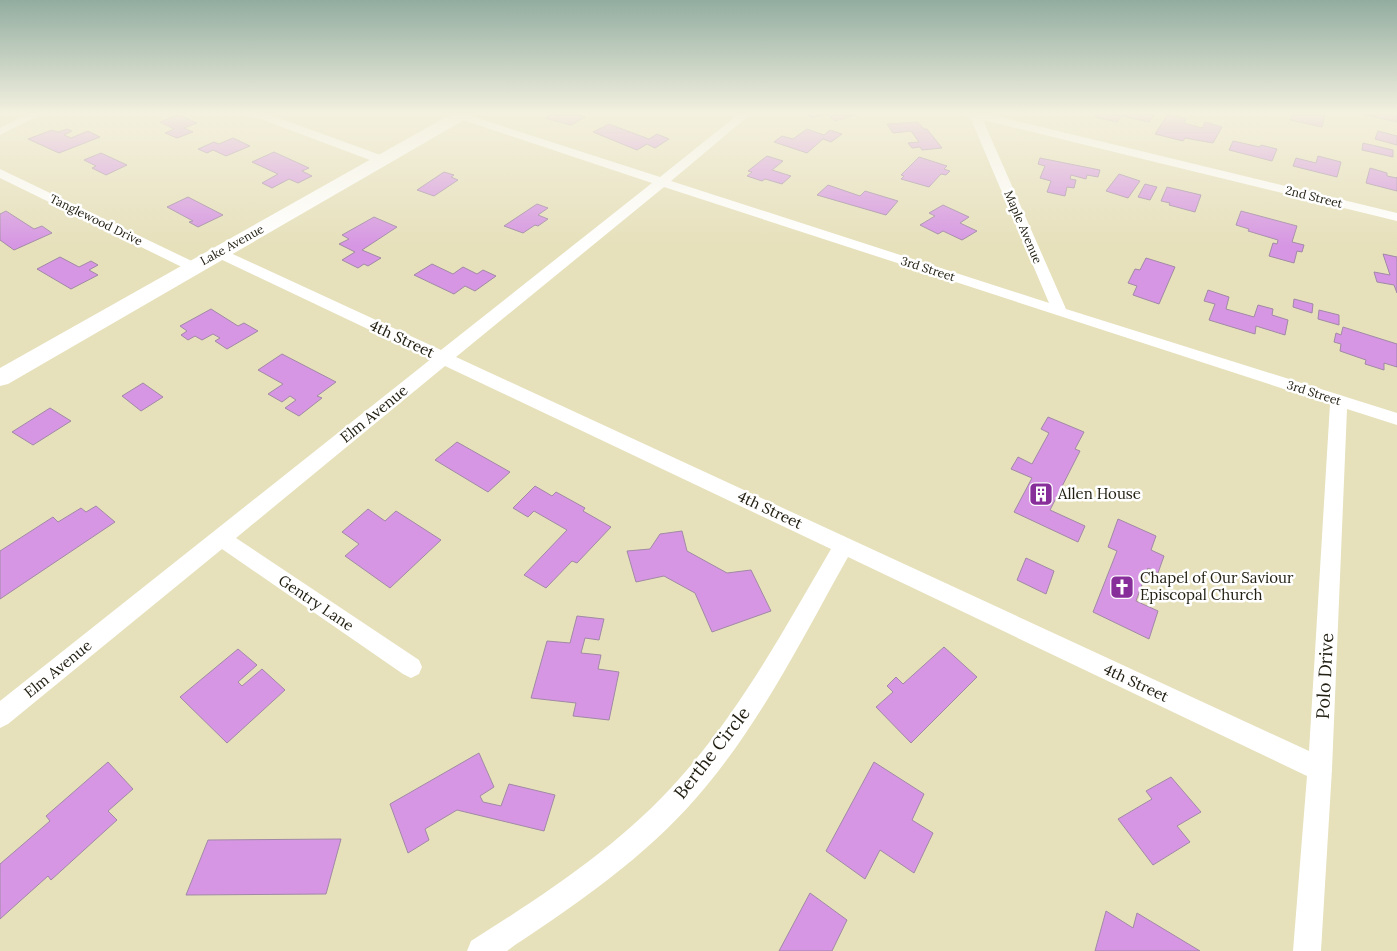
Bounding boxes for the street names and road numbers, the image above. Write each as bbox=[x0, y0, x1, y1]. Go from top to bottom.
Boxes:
street label: 2nd Street bbox=[1284, 182, 1344, 211]
street label: Maple Avenue bbox=[1001, 188, 1046, 266]
street label: Tanglewood Drive bbox=[47, 191, 146, 249]
street label: Lake Avenue bbox=[197, 221, 267, 268]
street label: 3rd Street bbox=[899, 253, 958, 284]
street label: 4th Street bbox=[367, 315, 438, 362]
street label: 3rd Street bbox=[1285, 377, 1344, 408]
street label: Elm Avenue bbox=[336, 381, 411, 447]
street label: 4th Street bbox=[735, 486, 806, 533]
street label: Gentry Lane bbox=[275, 570, 358, 635]
street label: Polo Drive bbox=[1311, 632, 1338, 720]
street label: Elm Avenue bbox=[20, 636, 95, 702]
street label: 4th Street bbox=[1101, 659, 1172, 706]
street label: Berthe Circle bbox=[668, 702, 755, 803]

